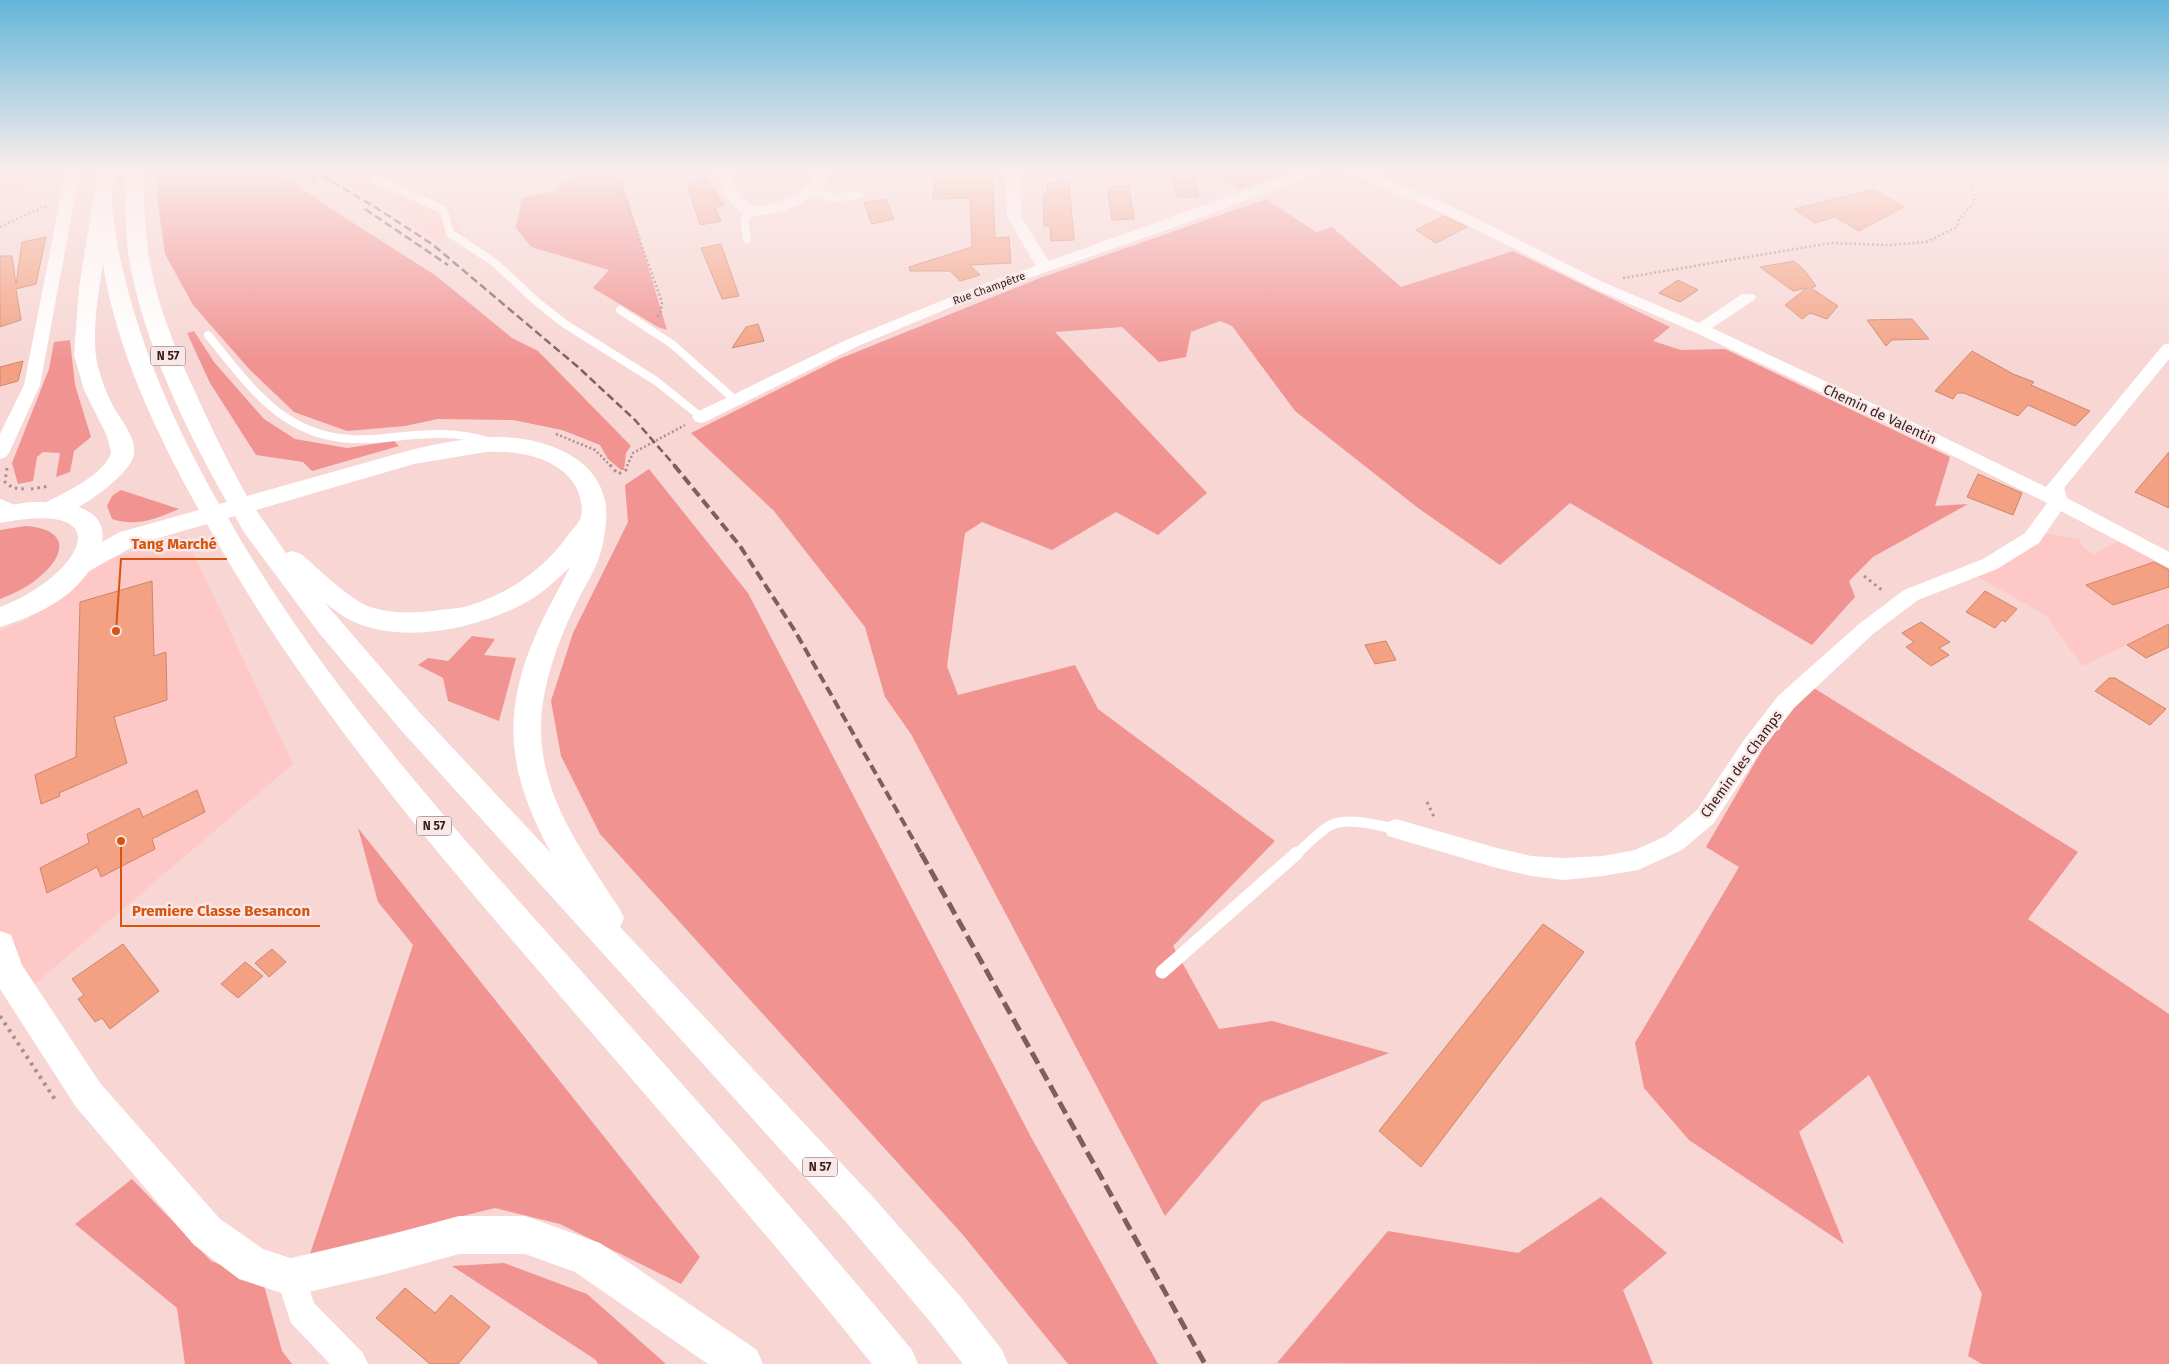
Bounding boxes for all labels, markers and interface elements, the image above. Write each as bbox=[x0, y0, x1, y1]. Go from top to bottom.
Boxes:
street label: Rue Champêtre bbox=[951, 269, 1027, 308]
road number: N 57 bbox=[150, 346, 186, 366]
street label: Chemin de Valentin bbox=[1821, 381, 1939, 448]
callout: Tang Marché bbox=[121, 529, 227, 559]
text: Tang Marché bbox=[131, 535, 217, 553]
street label: Chemin des Champs bbox=[1697, 707, 1786, 821]
road number: N 57 bbox=[416, 816, 452, 836]
callout: Premiere Classe Besancon bbox=[121, 896, 320, 926]
text: Premiere Classe Besancon bbox=[132, 902, 310, 920]
road number: N 57 bbox=[802, 1158, 838, 1176]

